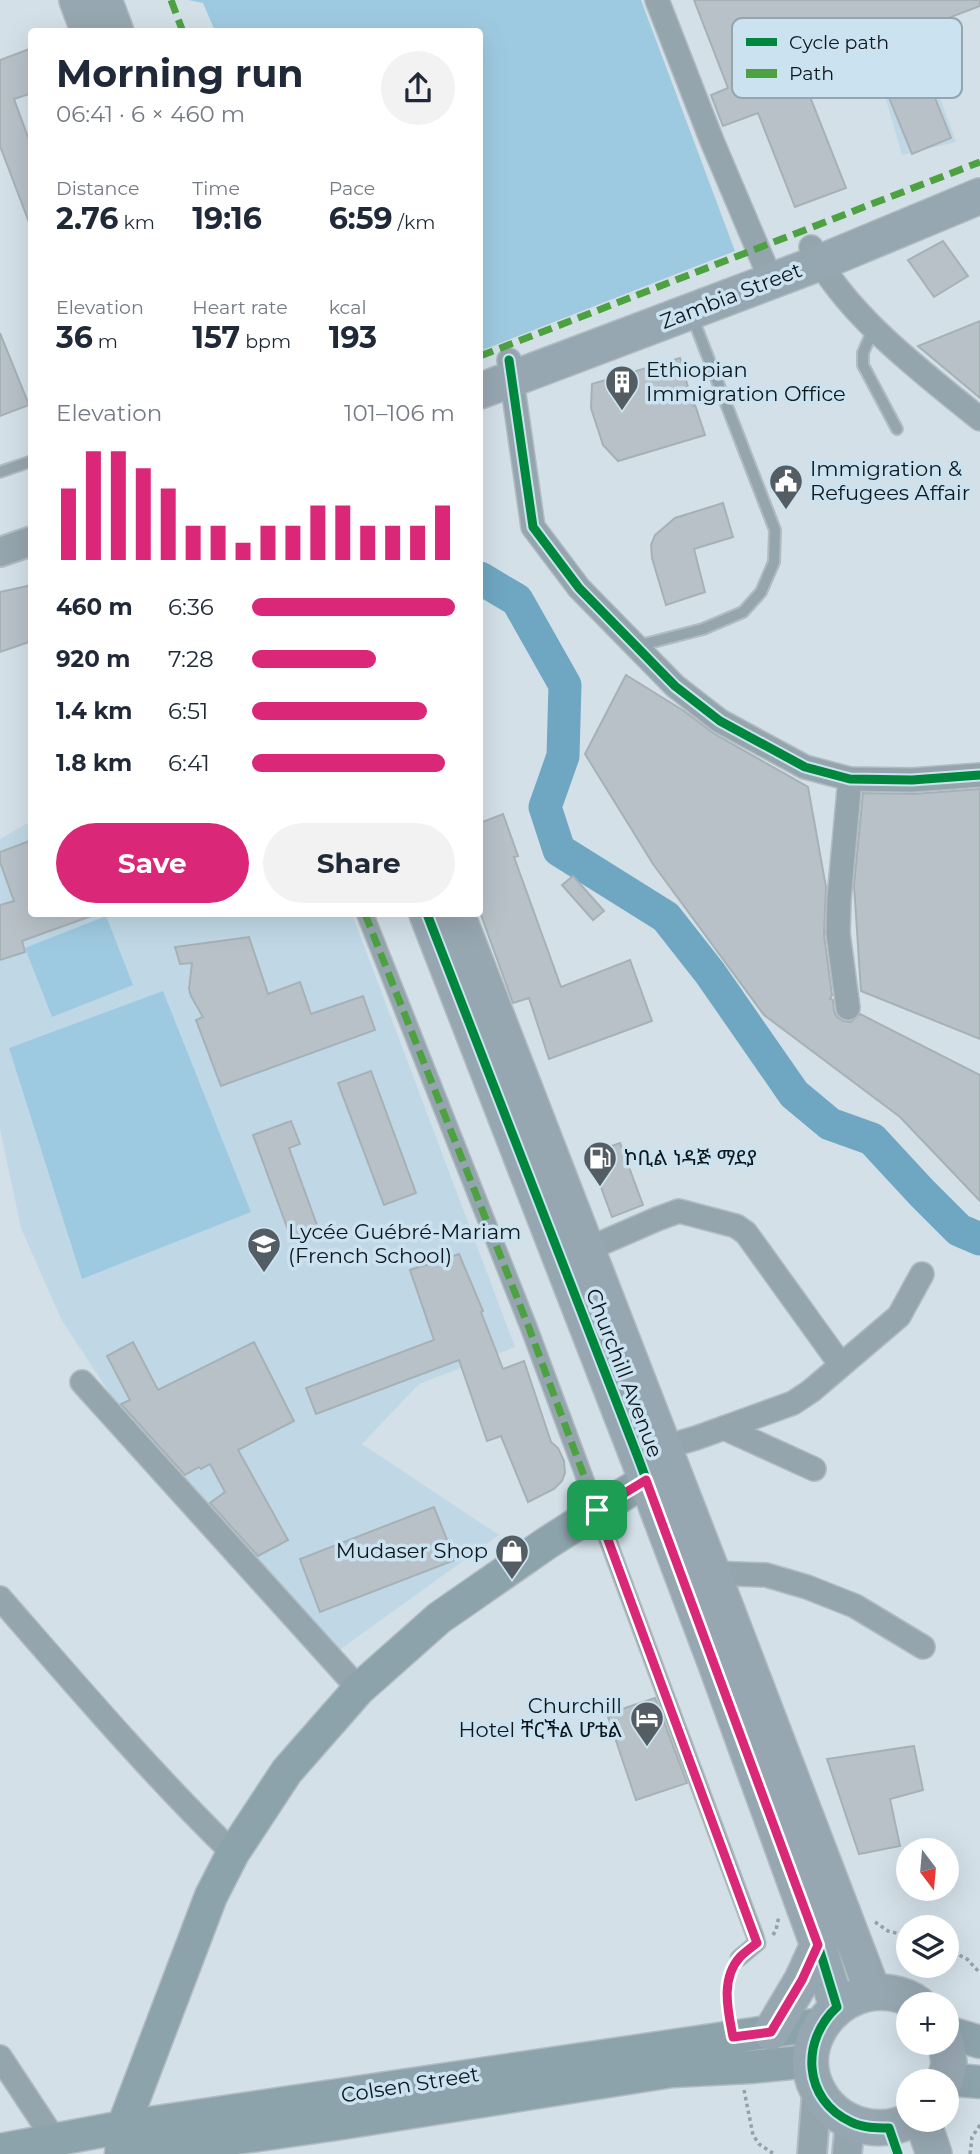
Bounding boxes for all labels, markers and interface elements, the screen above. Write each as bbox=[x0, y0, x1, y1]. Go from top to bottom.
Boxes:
legend bbox=[732, 18, 962, 98]
text: Cycle path bbox=[789, 31, 889, 54]
text: Morning run bbox=[56, 50, 304, 97]
button: share bbox=[381, 51, 455, 125]
text: Path bbox=[789, 62, 834, 85]
text: 06:41 · 6 × 460 m bbox=[56, 100, 245, 128]
text: Distance bbox=[56, 177, 139, 200]
text: Time bbox=[192, 177, 240, 200]
text: Pace bbox=[329, 177, 375, 200]
text: 2.76 bbox=[56, 200, 118, 237]
text: 19:16 bbox=[192, 200, 262, 237]
text: 6:59 bbox=[329, 200, 393, 237]
text: km bbox=[118, 211, 155, 234]
text: /km bbox=[393, 211, 435, 234]
street label: Zambia Street bbox=[657, 257, 805, 334]
text: Elevation bbox=[56, 296, 144, 319]
text: Heart rate bbox=[192, 296, 288, 319]
text: kcal bbox=[329, 296, 367, 319]
text: 36 bbox=[56, 319, 93, 356]
text: 157 bbox=[192, 319, 240, 356]
text: 193 bbox=[329, 319, 377, 356]
text: m bbox=[93, 330, 118, 353]
text: bpm bbox=[240, 330, 291, 353]
place label: Ethiopian Immigration Office bbox=[646, 357, 846, 406]
building icon: Ethiopian Immigration Office bbox=[603, 363, 641, 412]
text: Elevation bbox=[56, 399, 162, 427]
text: 101–106 m bbox=[344, 399, 455, 427]
place label: Immigration & Refugees Affair bbox=[810, 456, 970, 505]
public building icon: Immigration & Refugees Affair bbox=[767, 462, 805, 511]
text: 460 m bbox=[56, 593, 133, 621]
text: 6:36 bbox=[168, 593, 214, 621]
text: 920 m bbox=[56, 645, 130, 673]
text: 7:28 bbox=[168, 645, 214, 673]
text: 1.4 km bbox=[56, 697, 133, 725]
text: 6:51 bbox=[168, 697, 208, 725]
text: 1.8 km bbox=[56, 749, 132, 777]
text: 6:41 bbox=[168, 749, 210, 777]
button: Save bbox=[56, 823, 249, 903]
button: Share bbox=[263, 823, 455, 903]
fuel station icon: ኮቢል ነዳጅ ማደያ bbox=[581, 1139, 619, 1188]
place label: ኮቢል ነዳጅ ማደያ bbox=[624, 1145, 757, 1170]
place label: Lycée Guébré-Mariam (French School) bbox=[288, 1219, 521, 1268]
school or university icon: Lycée Guébré-Mariam (French School) bbox=[245, 1225, 283, 1274]
street label: Churchill Avenue bbox=[581, 1285, 668, 1461]
pin bbox=[567, 1480, 627, 1540]
icon: arrive bbox=[578, 1491, 616, 1529]
shop icon: Mudaser Shop bbox=[493, 1532, 531, 1581]
place label: Mudaser Shop bbox=[336, 1538, 488, 1563]
place label: Churchill Hotel ቸርችል ሆቴል bbox=[458, 1693, 622, 1742]
hotel icon: Churchill Hotel ቸርችል ሆቴል bbox=[628, 1699, 666, 1748]
north arrow bbox=[896, 1838, 959, 1900]
map controls bbox=[896, 1838, 959, 2132]
button: layers bbox=[896, 1915, 959, 1978]
button: + bbox=[896, 1992, 959, 2055]
street label: Colsen Street bbox=[339, 2061, 481, 2108]
button: − bbox=[896, 2069, 959, 2132]

